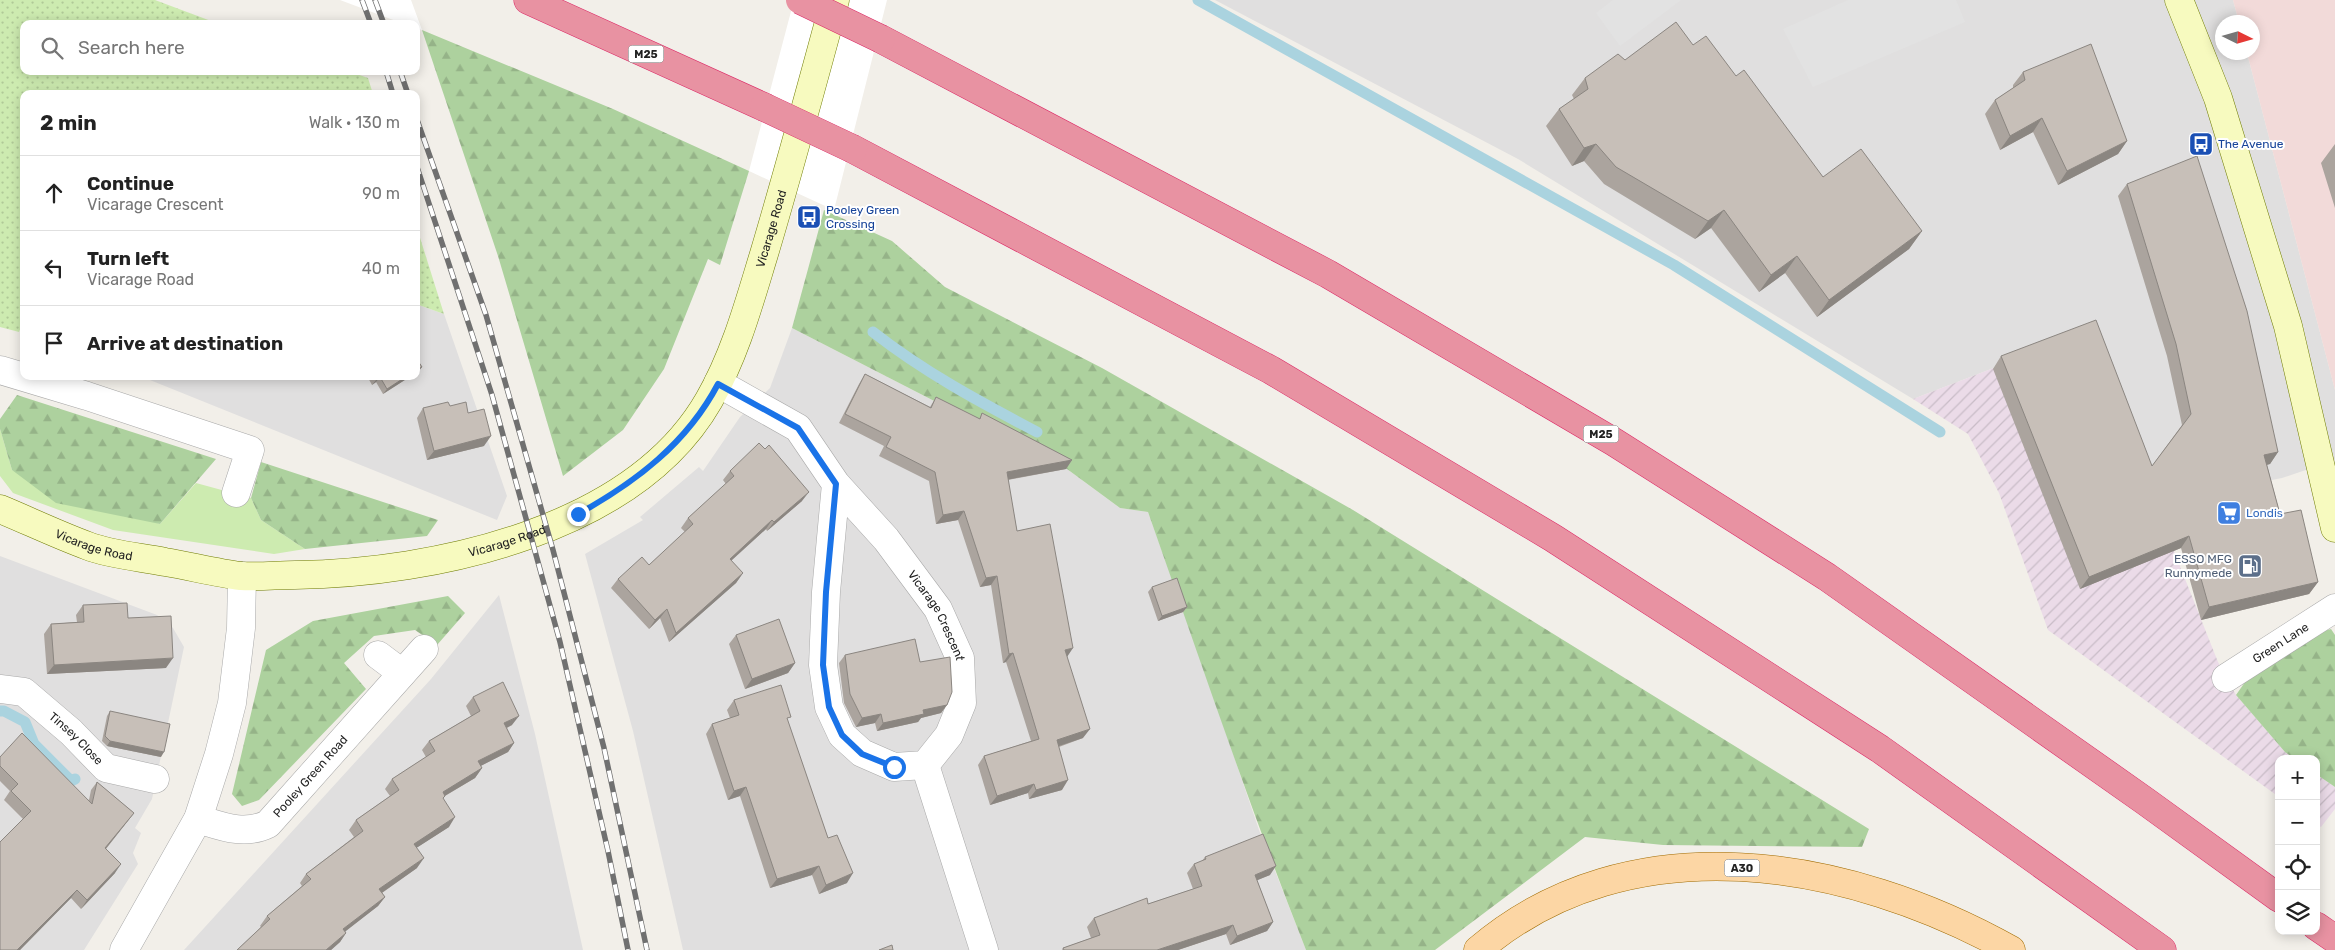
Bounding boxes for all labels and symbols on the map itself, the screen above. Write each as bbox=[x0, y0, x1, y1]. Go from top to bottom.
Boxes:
north arrow bbox=[2215, 15, 2260, 60]
road number: M25 bbox=[628, 46, 664, 62]
bus stop icon: The Avenue bbox=[2188, 131, 2214, 157]
place label: The Avenue bbox=[2218, 137, 2284, 151]
street label: Vicarage Road bbox=[753, 188, 789, 269]
place label: Pooley Green Crossing bbox=[826, 203, 899, 231]
bus stop icon: Pooley Green Crossing bbox=[796, 204, 822, 230]
road number: M25 bbox=[1584, 426, 1618, 442]
supermarket icon: Londis bbox=[2216, 500, 2242, 526]
route end bbox=[567, 503, 590, 526]
place label: Londis bbox=[2246, 506, 2283, 520]
street label: Vicarage Road bbox=[467, 522, 548, 560]
street label: Vicarage Road bbox=[53, 527, 134, 563]
place label: ESSO MFG Runnymede bbox=[2165, 552, 2232, 580]
fuel station icon: ESSO MFG Runnymede bbox=[2237, 553, 2263, 579]
street label: Vicarage Crescent bbox=[905, 568, 967, 661]
street label: Green Lane bbox=[2250, 620, 2312, 666]
street label: Tinsey Close bbox=[46, 709, 106, 768]
street label: Pooley Green Road bbox=[270, 733, 351, 820]
route start bbox=[883, 756, 906, 779]
road number: A30 bbox=[1724, 860, 1760, 876]

